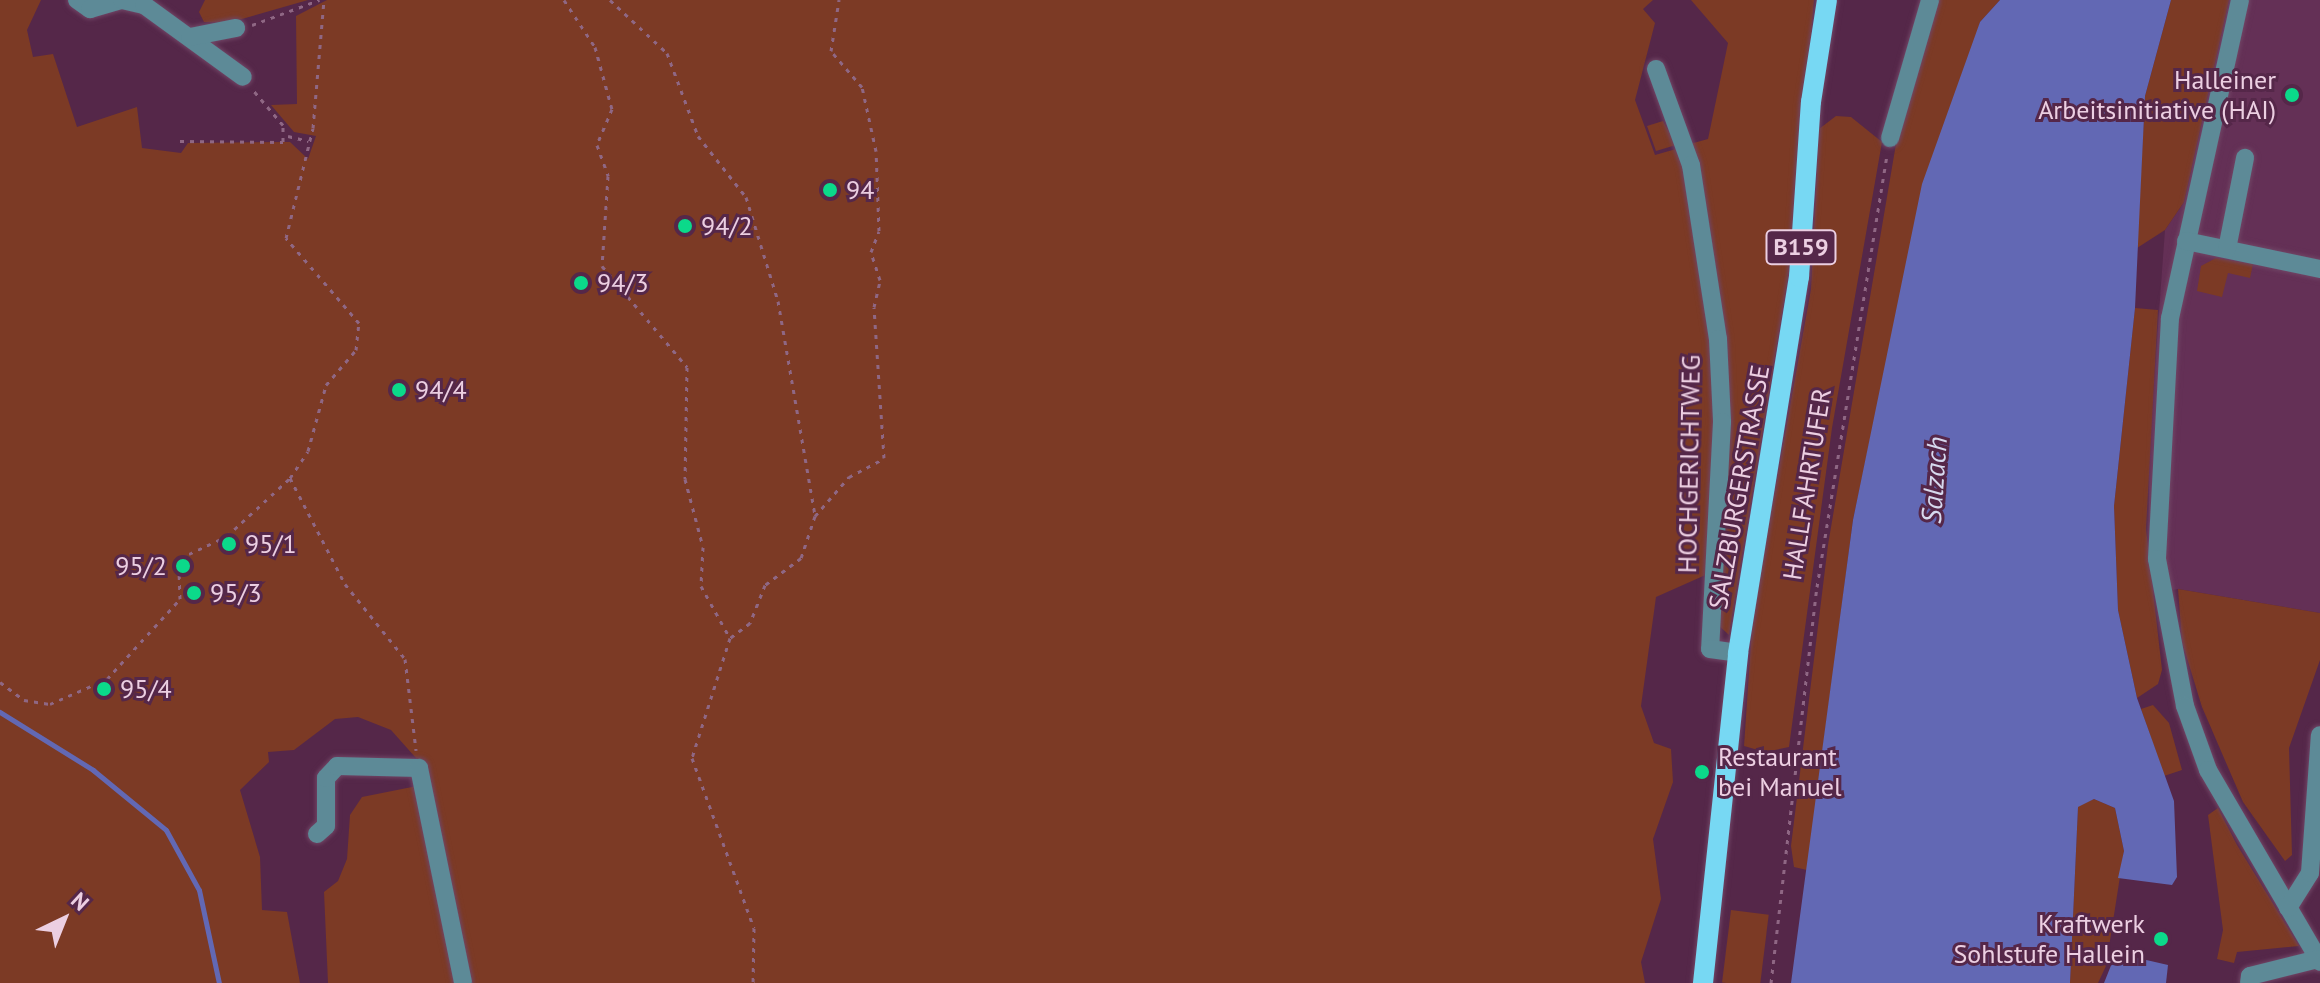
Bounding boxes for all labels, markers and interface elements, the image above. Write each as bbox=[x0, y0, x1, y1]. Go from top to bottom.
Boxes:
place label: Halleiner Arbeitsinitiative (HAI) bbox=[2038, 64, 2276, 126]
marker: Halleiner Arbeitsinitiative (HAI) bbox=[2283, 86, 2301, 104]
place label: 94 bbox=[846, 174, 874, 206]
marker: 94 bbox=[821, 181, 839, 199]
place label: 94/2 bbox=[701, 210, 753, 242]
marker: 94/2 bbox=[676, 217, 694, 235]
road number: B159 bbox=[1765, 227, 1837, 267]
place label: 94/3 bbox=[597, 267, 649, 299]
marker: 94/3 bbox=[572, 274, 590, 292]
street label: HOCHGERICHTWEG bbox=[1671, 354, 1707, 574]
street label: SALZBURGERSTRASSE bbox=[1702, 362, 1776, 612]
place label: 94/4 bbox=[415, 374, 467, 406]
marker: 94/4 bbox=[390, 381, 408, 399]
street label: HALLFAHRTUFER bbox=[1776, 386, 1838, 582]
water label: Salzach bbox=[1914, 435, 1954, 525]
place label: 95/1 bbox=[245, 528, 297, 560]
marker: 95/1 bbox=[220, 535, 238, 553]
place label: 95/2 bbox=[115, 550, 167, 582]
marker: 95/2 bbox=[174, 557, 192, 575]
place label: 95/3 bbox=[210, 577, 262, 609]
marker: 95/3 bbox=[185, 584, 203, 602]
place label: 95/4 bbox=[120, 673, 172, 705]
marker: 95/4 bbox=[95, 680, 113, 698]
place label: Restaurant bei Manuel bbox=[1718, 741, 1842, 802]
marker: Restaurant bei Manuel bbox=[1693, 763, 1711, 781]
north arrow bbox=[24, 879, 104, 959]
text: N bbox=[66, 886, 95, 917]
place label: Kraftwerk Sohlstufe Hallein bbox=[1954, 908, 2145, 970]
marker: Kraftwerk Sohlstufe Hallein bbox=[2152, 930, 2170, 948]

